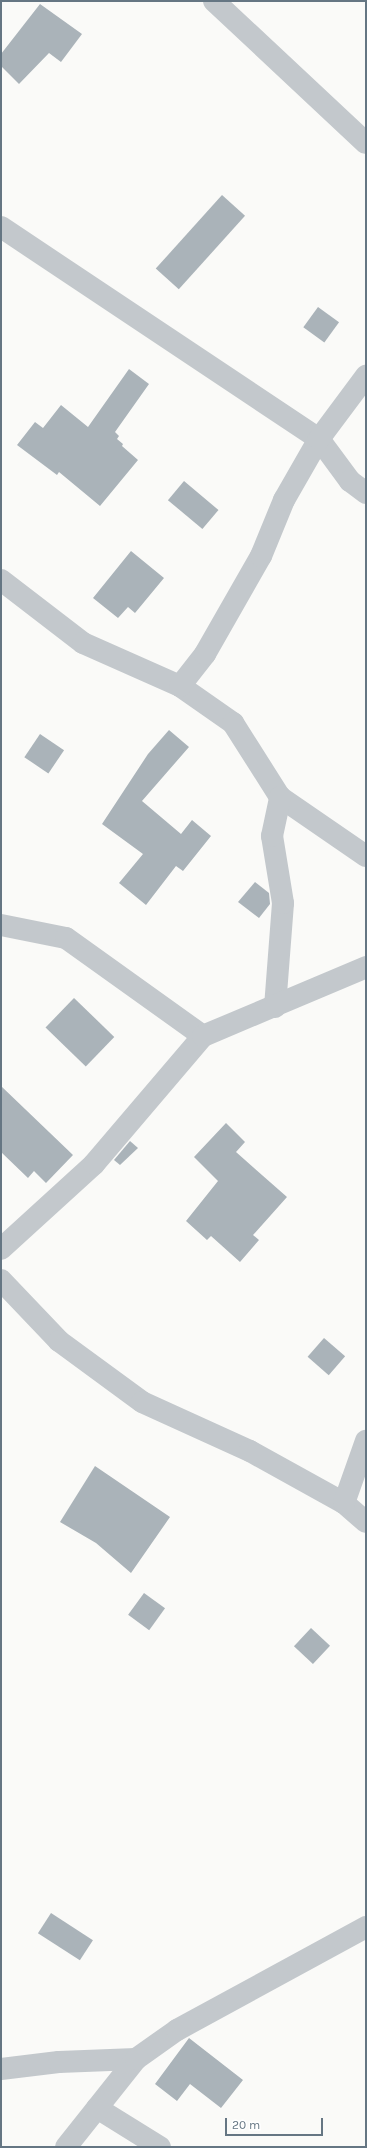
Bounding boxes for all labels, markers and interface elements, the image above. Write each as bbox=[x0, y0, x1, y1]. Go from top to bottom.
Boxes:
scale bar bbox=[227, 2110, 325, 2136]
text: 20 m bbox=[232, 2118, 260, 2132]

